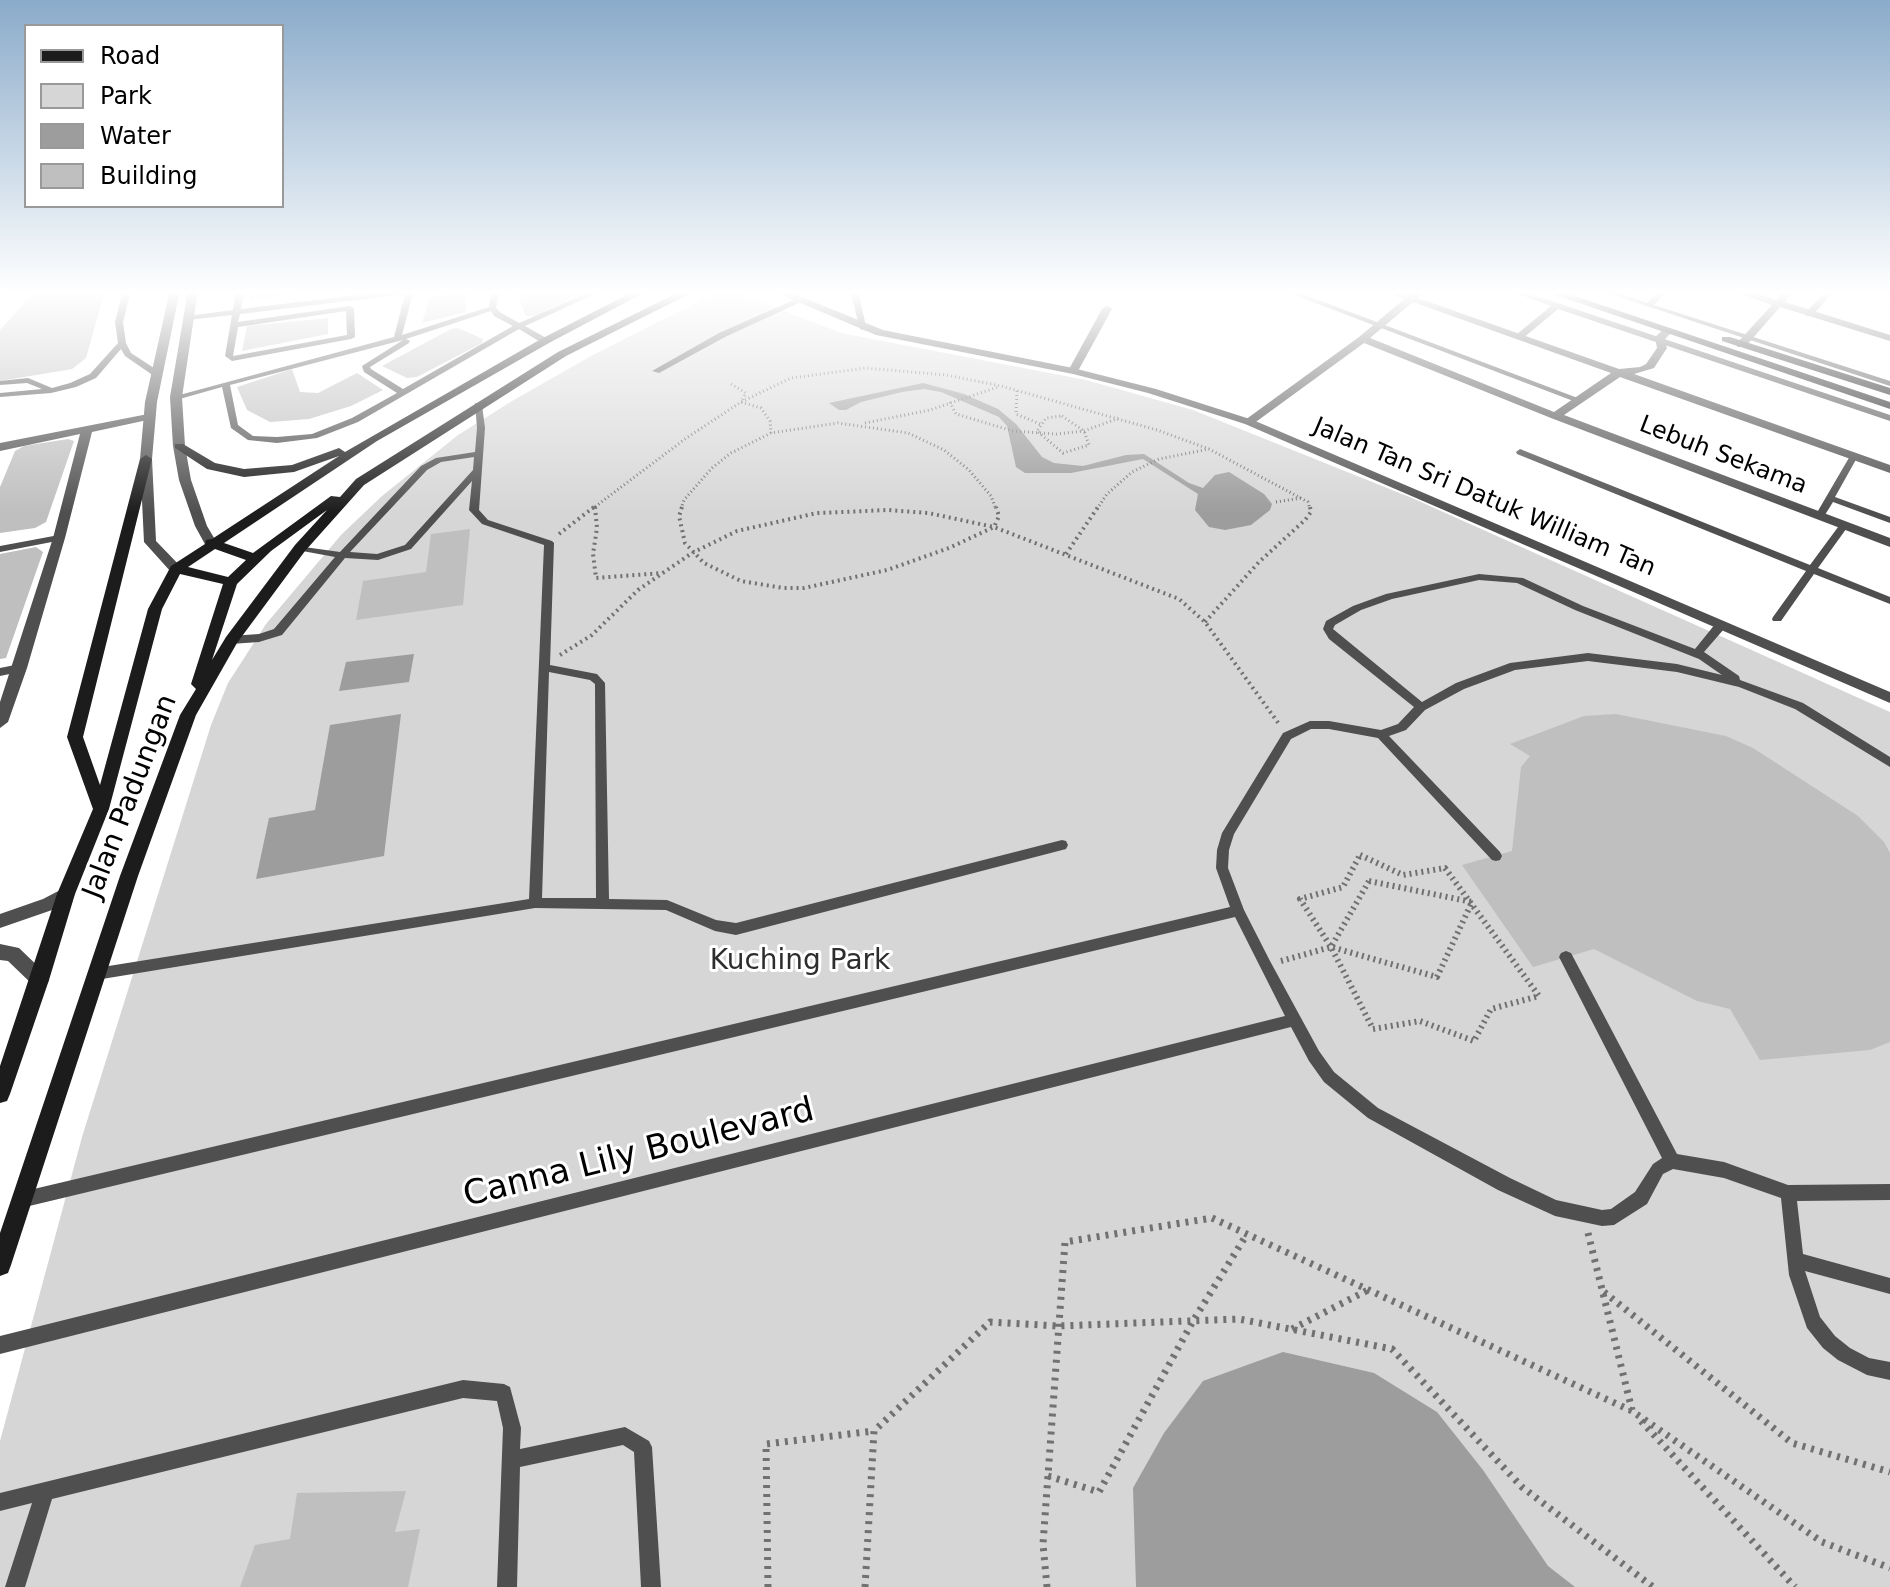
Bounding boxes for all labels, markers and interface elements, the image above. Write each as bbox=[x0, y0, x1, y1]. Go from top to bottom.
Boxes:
legend bbox=[24, 24, 284, 208]
text: Road bbox=[100, 42, 160, 70]
text: Park bbox=[100, 82, 152, 110]
text: Water bbox=[100, 122, 171, 150]
text: Building bbox=[100, 162, 197, 190]
street label: Lebuh Sekama bbox=[1635, 411, 1811, 501]
street label: Jalan Tan Sri Datuk William Tan bbox=[1308, 413, 1660, 583]
street label: Jalan Padungan bbox=[77, 690, 185, 904]
park label: Kuching Park bbox=[710, 945, 890, 979]
street label: Canna Lily Boulevard bbox=[459, 1091, 819, 1217]

